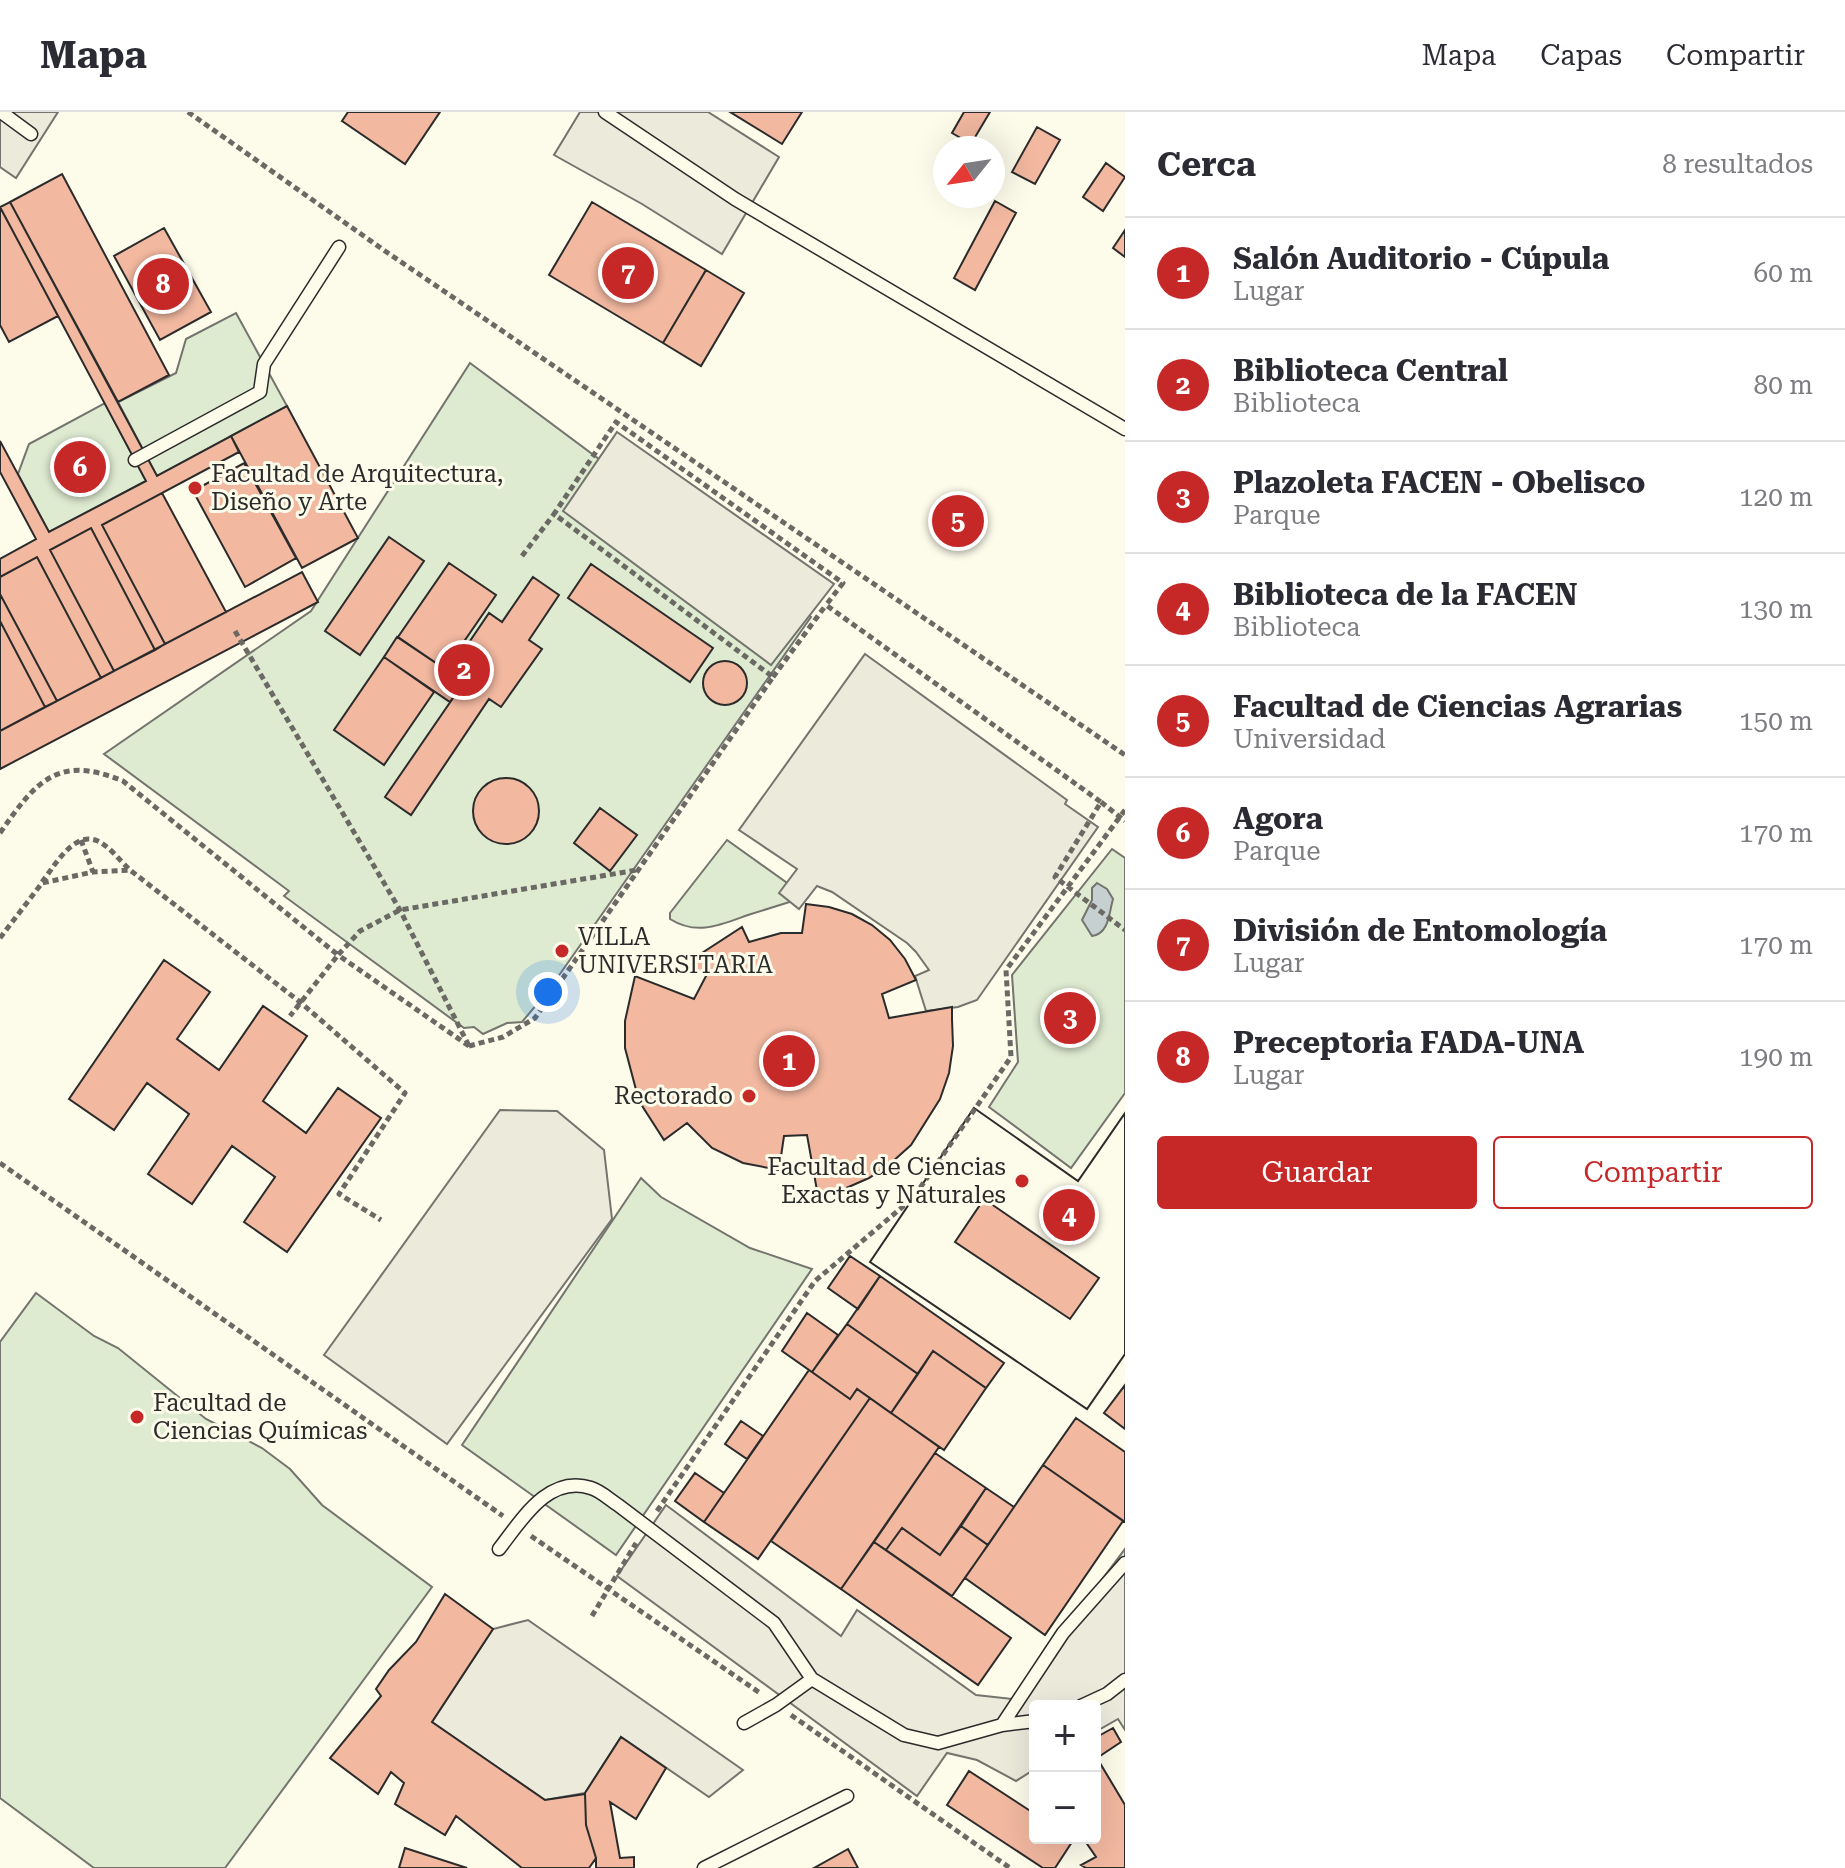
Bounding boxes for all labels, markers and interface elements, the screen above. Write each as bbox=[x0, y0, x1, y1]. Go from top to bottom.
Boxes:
text: Mapa bbox=[40, 33, 147, 77]
text: Mapa bbox=[1421, 39, 1496, 72]
text: Capas bbox=[1540, 39, 1622, 72]
text: Compartir bbox=[1666, 39, 1805, 72]
north arrow bbox=[933, 136, 1005, 208]
text: Cerca bbox=[1157, 144, 1256, 184]
text: 8 resultados bbox=[1662, 149, 1813, 179]
text: Salón Auditorio - Cúpula bbox=[1233, 241, 1609, 276]
pin: 7 bbox=[602, 243, 654, 303]
pin: 8 bbox=[137, 254, 189, 314]
text: 1 bbox=[1176, 258, 1190, 288]
text: 60 m bbox=[1754, 258, 1813, 288]
text: Lugar bbox=[1233, 276, 1304, 306]
text: Biblioteca Central bbox=[1233, 353, 1508, 388]
text: 2 bbox=[1176, 370, 1190, 400]
text: 80 m bbox=[1754, 370, 1813, 400]
text: Biblioteca bbox=[1233, 388, 1360, 418]
pin: 6 bbox=[54, 437, 106, 497]
place label: Facultad de Arquitectura, Diseño y Arte bbox=[211, 460, 503, 516]
text: Plazoleta FACEN - Obelisco bbox=[1233, 465, 1645, 500]
marker: Facultad de Arquitectura, Diseño y Arte bbox=[186, 479, 204, 497]
text: 3 bbox=[1176, 482, 1190, 512]
text: 120 m bbox=[1739, 482, 1813, 512]
pin: 5 bbox=[932, 491, 984, 551]
text: Parque bbox=[1233, 500, 1321, 530]
text: Biblioteca de la FACEN bbox=[1233, 577, 1578, 612]
text: 4 bbox=[1176, 594, 1190, 624]
text: 130 m bbox=[1739, 594, 1813, 624]
text: Biblioteca bbox=[1233, 612, 1360, 642]
pin: 2 bbox=[438, 640, 490, 700]
text: Facultad de Ciencias Agrarias bbox=[1233, 689, 1682, 724]
text: 5 bbox=[1176, 706, 1190, 736]
text: 150 m bbox=[1739, 706, 1813, 736]
text: Universidad bbox=[1233, 724, 1386, 754]
text: Agora bbox=[1233, 801, 1323, 836]
text: 6 bbox=[1176, 818, 1190, 848]
text: 170 m bbox=[1739, 818, 1813, 848]
text: Parque bbox=[1233, 836, 1321, 866]
text: División de Entomología bbox=[1233, 913, 1607, 948]
place label: VILLA UNIVERSITARIA bbox=[578, 923, 773, 979]
text: 7 bbox=[1176, 930, 1190, 960]
text: 170 m bbox=[1739, 930, 1813, 960]
marker: VILLA UNIVERSITARIA bbox=[553, 942, 571, 960]
text: Lugar bbox=[1233, 948, 1304, 978]
your location bbox=[528, 972, 568, 1012]
pin: 3 bbox=[1044, 988, 1096, 1048]
text: Preceptoria FADA-UNA bbox=[1233, 1025, 1584, 1060]
pin: 1 bbox=[763, 1031, 815, 1091]
text: 8 bbox=[1176, 1042, 1190, 1072]
text: 190 m bbox=[1739, 1042, 1813, 1072]
text: Lugar bbox=[1233, 1060, 1304, 1090]
place label: Rectorado bbox=[614, 1082, 733, 1110]
marker: Rectorado bbox=[740, 1087, 758, 1105]
button: Guardar bbox=[1157, 1136, 1477, 1209]
button: Compartir bbox=[1493, 1136, 1813, 1209]
place label: Facultad de Ciencias Exactas y Naturales bbox=[767, 1153, 1006, 1209]
marker: Facultad de Ciencias Exactas y Naturales bbox=[1013, 1172, 1031, 1190]
pin: 4 bbox=[1043, 1185, 1095, 1245]
place label: Facultad de Ciencias Químicas bbox=[153, 1389, 367, 1445]
marker: Facultad de Ciencias Químicas bbox=[128, 1408, 146, 1426]
map controls bbox=[1029, 1700, 1101, 1844]
button: + bbox=[1029, 1700, 1101, 1772]
button: − bbox=[1029, 1772, 1101, 1844]

